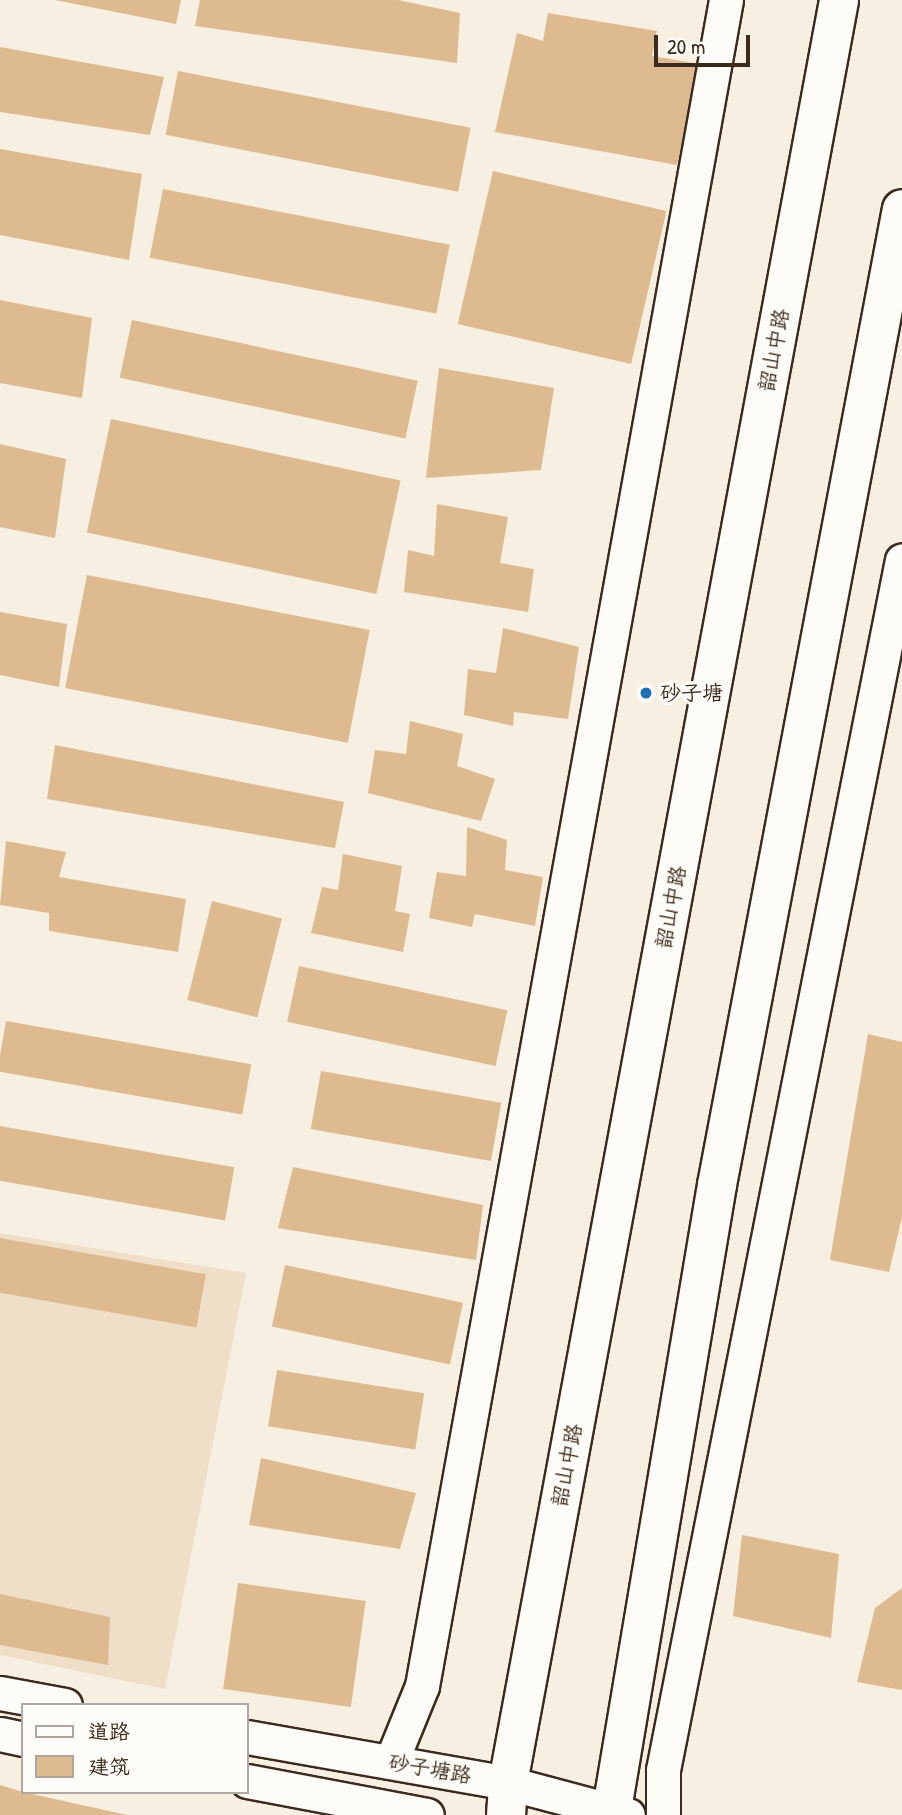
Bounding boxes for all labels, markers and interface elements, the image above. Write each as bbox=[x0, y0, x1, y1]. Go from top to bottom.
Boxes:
scale bar bbox=[657, 21, 753, 65]
text: 20 m bbox=[667, 32, 705, 61]
street label: 韶山中路 bbox=[754, 306, 794, 394]
place label: 砂子塘 bbox=[660, 680, 723, 706]
marker: 砂子塘 bbox=[638, 685, 654, 701]
street label: 韶山中路 bbox=[651, 863, 691, 951]
street label: 韶山中路 bbox=[547, 1421, 587, 1509]
legend bbox=[21, 1703, 248, 1794]
text: 道路 bbox=[88, 1717, 130, 1746]
street label: 砂子塘路 bbox=[386, 1749, 474, 1789]
text: 建筑 bbox=[88, 1752, 130, 1781]

